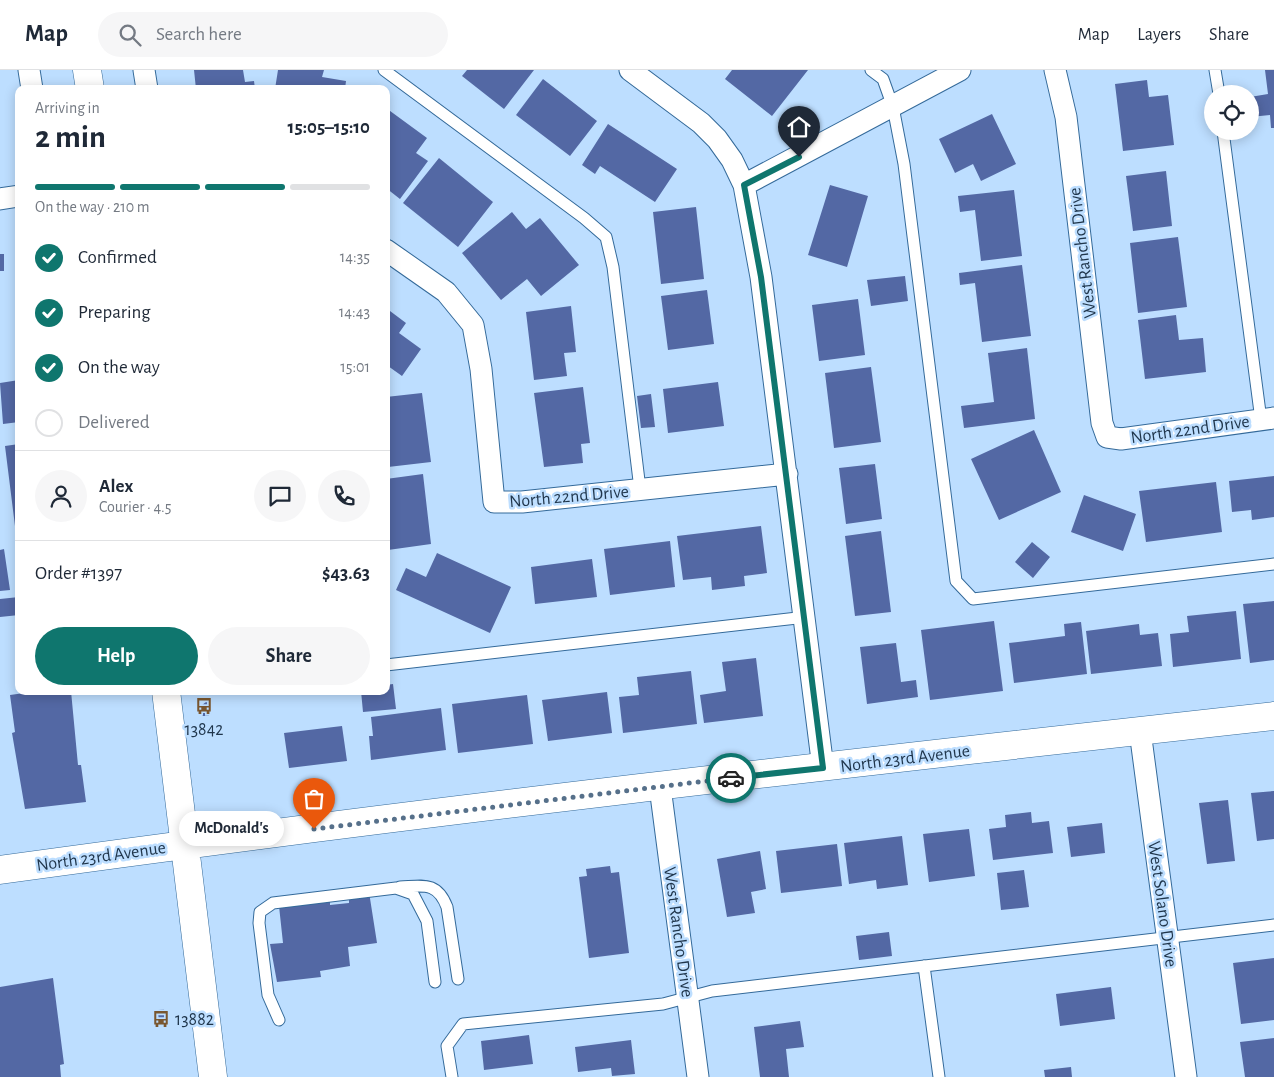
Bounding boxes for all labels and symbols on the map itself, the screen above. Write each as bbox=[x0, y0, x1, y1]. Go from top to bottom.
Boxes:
pin bbox=[778, 106, 820, 157]
street label: West Rancho Drive bbox=[1066, 186, 1100, 319]
street label: North 22nd Drive bbox=[1130, 413, 1251, 447]
street label: North 22nd Drive bbox=[509, 483, 630, 511]
bus stop icon: 13842 bbox=[194, 696, 214, 716]
place label: 13842 bbox=[185, 721, 224, 739]
street label: North 23rd Avenue bbox=[839, 742, 971, 776]
courier bbox=[706, 753, 756, 803]
pin bbox=[293, 778, 335, 829]
callout: McDonald's bbox=[179, 812, 284, 846]
street label: North 23rd Avenue bbox=[35, 839, 167, 875]
street label: West Solano Drive bbox=[1144, 840, 1180, 968]
street label: West Rancho Drive bbox=[660, 866, 696, 999]
bus stop icon: 13882 bbox=[151, 1009, 171, 1029]
place label: 13882 bbox=[175, 1011, 214, 1029]

